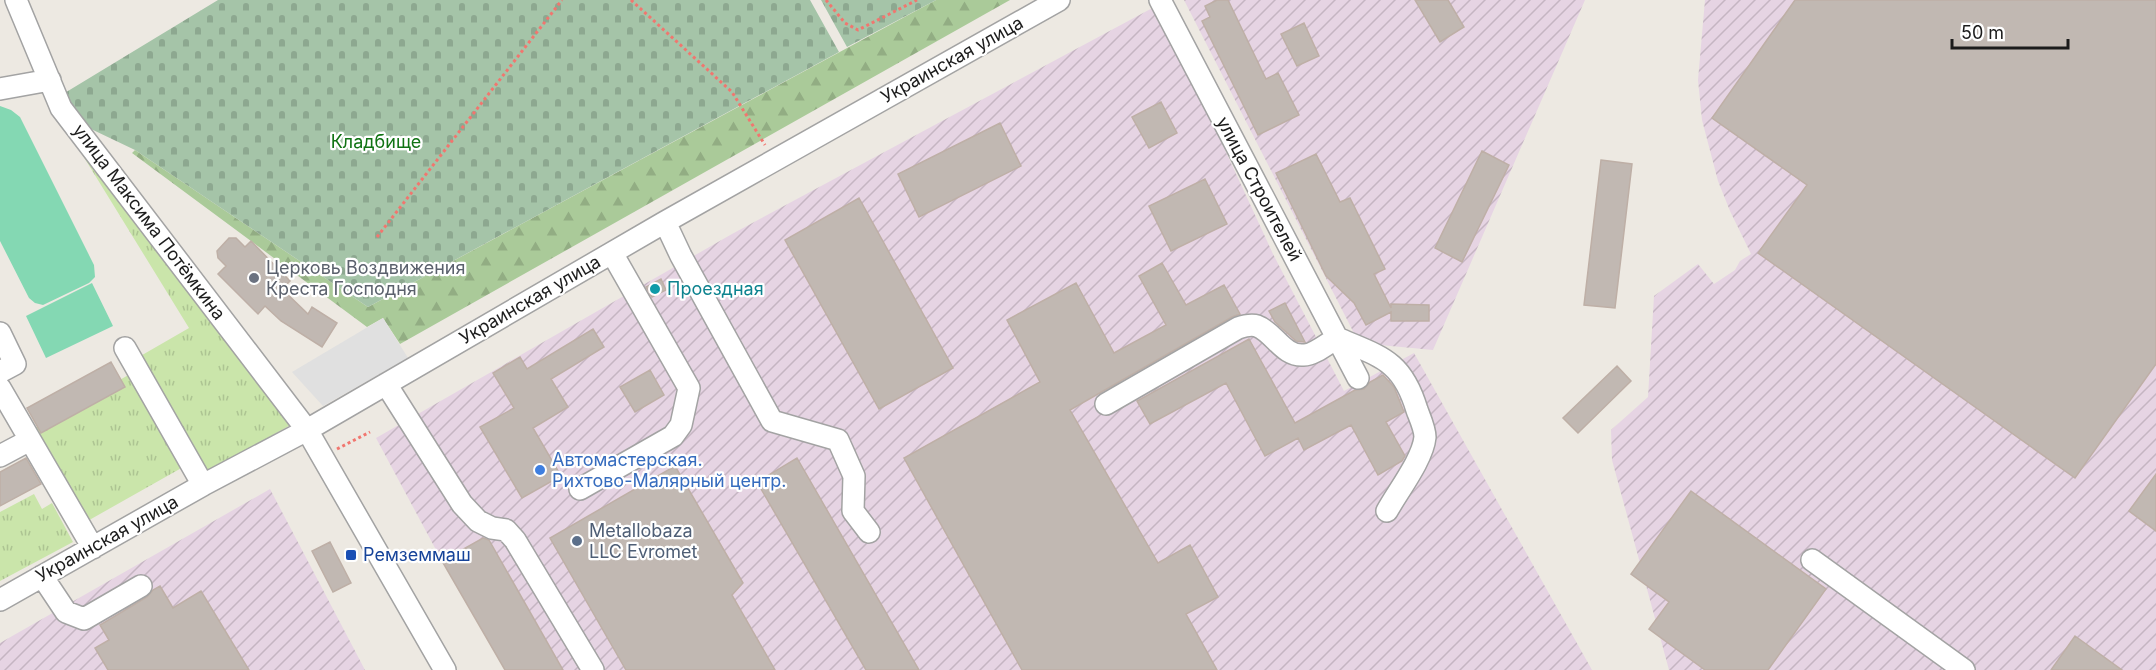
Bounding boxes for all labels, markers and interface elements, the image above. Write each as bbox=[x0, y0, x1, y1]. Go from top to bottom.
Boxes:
street label: Украинская улица bbox=[877, 12, 1027, 107]
scale bar bbox=[1952, 12, 2068, 50]
text: 50 m bbox=[1961, 22, 2004, 43]
street label: улица Строителей bbox=[1212, 113, 1306, 265]
street label: улица Максима Потёмкина bbox=[69, 120, 230, 324]
park label: Кладбище bbox=[331, 131, 421, 152]
street label: Украинская улица bbox=[456, 251, 604, 348]
place label: Церковь Воздвижения Креста Господня bbox=[266, 257, 465, 299]
marker: Церковь Воздвижения Креста Господня bbox=[247, 271, 261, 285]
place label: Проездная bbox=[667, 278, 764, 299]
marker: Проездная bbox=[648, 282, 662, 296]
place label: Автомастерская. Рихтово-Малярный центр. bbox=[552, 449, 787, 491]
marker: Автомастерская. Рихтово-Малярный центр. bbox=[533, 463, 547, 477]
street label: Украинская улица bbox=[32, 491, 182, 586]
place label: Metallobaza LLC Evromet bbox=[589, 520, 698, 562]
marker: Metallobaza LLC Evromet bbox=[570, 534, 584, 548]
place label: Ремземмаш bbox=[363, 544, 471, 565]
marker: Ремземмаш bbox=[344, 548, 358, 562]

